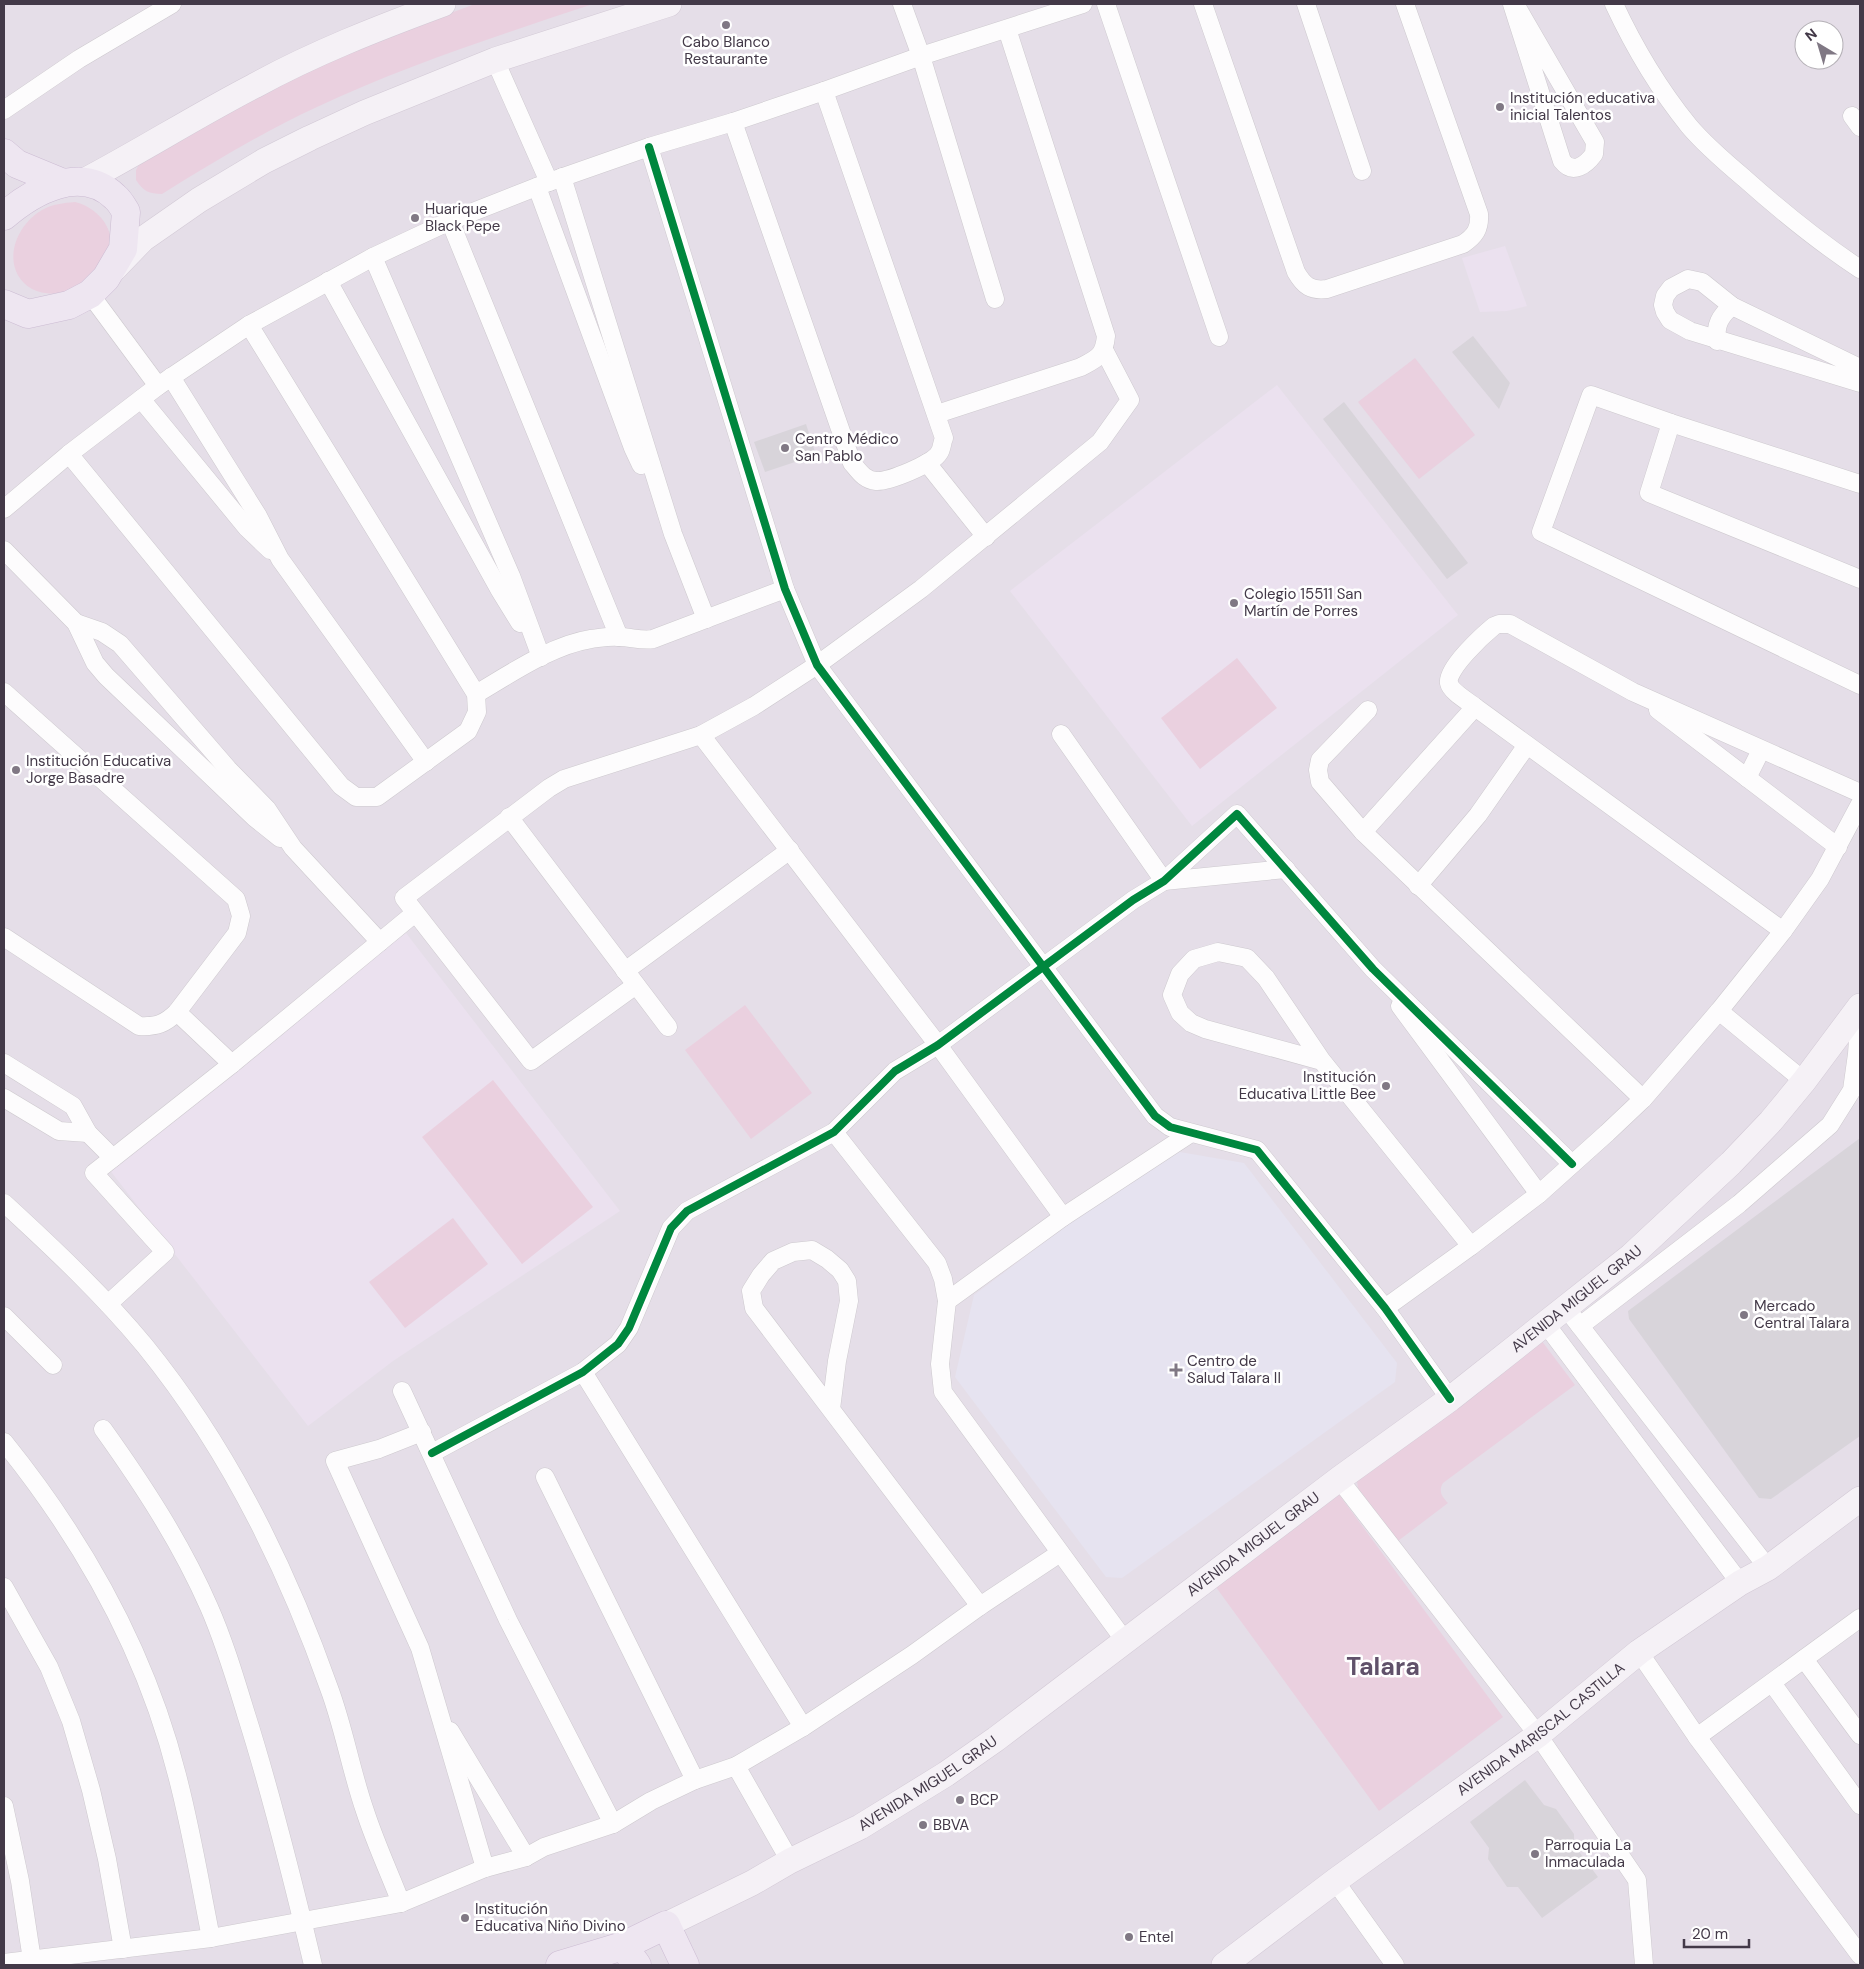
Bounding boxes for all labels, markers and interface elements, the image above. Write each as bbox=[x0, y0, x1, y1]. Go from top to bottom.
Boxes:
marker: Cabo Blanco Restaurante bbox=[720, 19, 732, 31]
north arrow bbox=[1794, 20, 1844, 70]
text: N bbox=[1801, 25, 1821, 45]
place label: Cabo Blanco Restaurante bbox=[682, 32, 770, 69]
place label: Institución educativa inicial Talentos bbox=[1510, 88, 1655, 125]
marker: Institución educativa inicial Talentos bbox=[1494, 101, 1506, 113]
place label: Huarique Black Pepe bbox=[425, 199, 500, 236]
marker: Huarique Black Pepe bbox=[409, 212, 421, 224]
place label: Centro Médico San Pablo bbox=[795, 429, 899, 466]
marker: Centro Médico San Pablo bbox=[779, 442, 791, 454]
place label: Colegio 15511 San Martín de Porres bbox=[1244, 584, 1362, 621]
marker: Colegio 15511 San Martín de Porres bbox=[1228, 597, 1240, 609]
place label: Institución Educativa Jorge Basadre bbox=[26, 751, 171, 788]
marker: Institución Educativa Jorge Basadre bbox=[10, 764, 22, 776]
place label: Institución Educativa Little Bee bbox=[1239, 1067, 1376, 1104]
marker: Institución Educativa Little Bee bbox=[1380, 1080, 1392, 1092]
street label: AVENIDA MIGUEL GRAU bbox=[1507, 1241, 1646, 1357]
place label: Mercado Central Talara bbox=[1754, 1296, 1850, 1333]
marker: Mercado Central Talara bbox=[1738, 1309, 1750, 1321]
place label: Centro de Salud Talara II bbox=[1187, 1351, 1281, 1388]
marker: Centro de Salud Talara II bbox=[1169, 1363, 1183, 1377]
street label: AVENIDA MIGUEL GRAU bbox=[1182, 1487, 1324, 1601]
district label: Talara bbox=[1346, 1650, 1420, 1683]
street label: AVENIDA MARISCAL CASTILLA bbox=[1453, 1658, 1629, 1800]
street label: AVENIDA MIGUEL GRAU bbox=[854, 1731, 1001, 1836]
place label: BCP bbox=[970, 1790, 999, 1810]
marker: BCP bbox=[954, 1794, 966, 1806]
place label: BBVA bbox=[933, 1815, 969, 1835]
marker: BBVA bbox=[917, 1819, 929, 1831]
place label: Parroquia La Inmaculada bbox=[1545, 1835, 1631, 1872]
marker: Parroquia La Inmaculada bbox=[1529, 1848, 1541, 1860]
place label: Institución Educativa Niño Divino bbox=[475, 1899, 626, 1936]
marker: Institución Educativa Niño Divino bbox=[459, 1912, 471, 1924]
scale bar bbox=[1684, 1916, 1749, 1948]
text: 20 m bbox=[1692, 1924, 1728, 1944]
place label: Entel bbox=[1139, 1927, 1174, 1947]
marker: Entel bbox=[1123, 1931, 1135, 1943]

